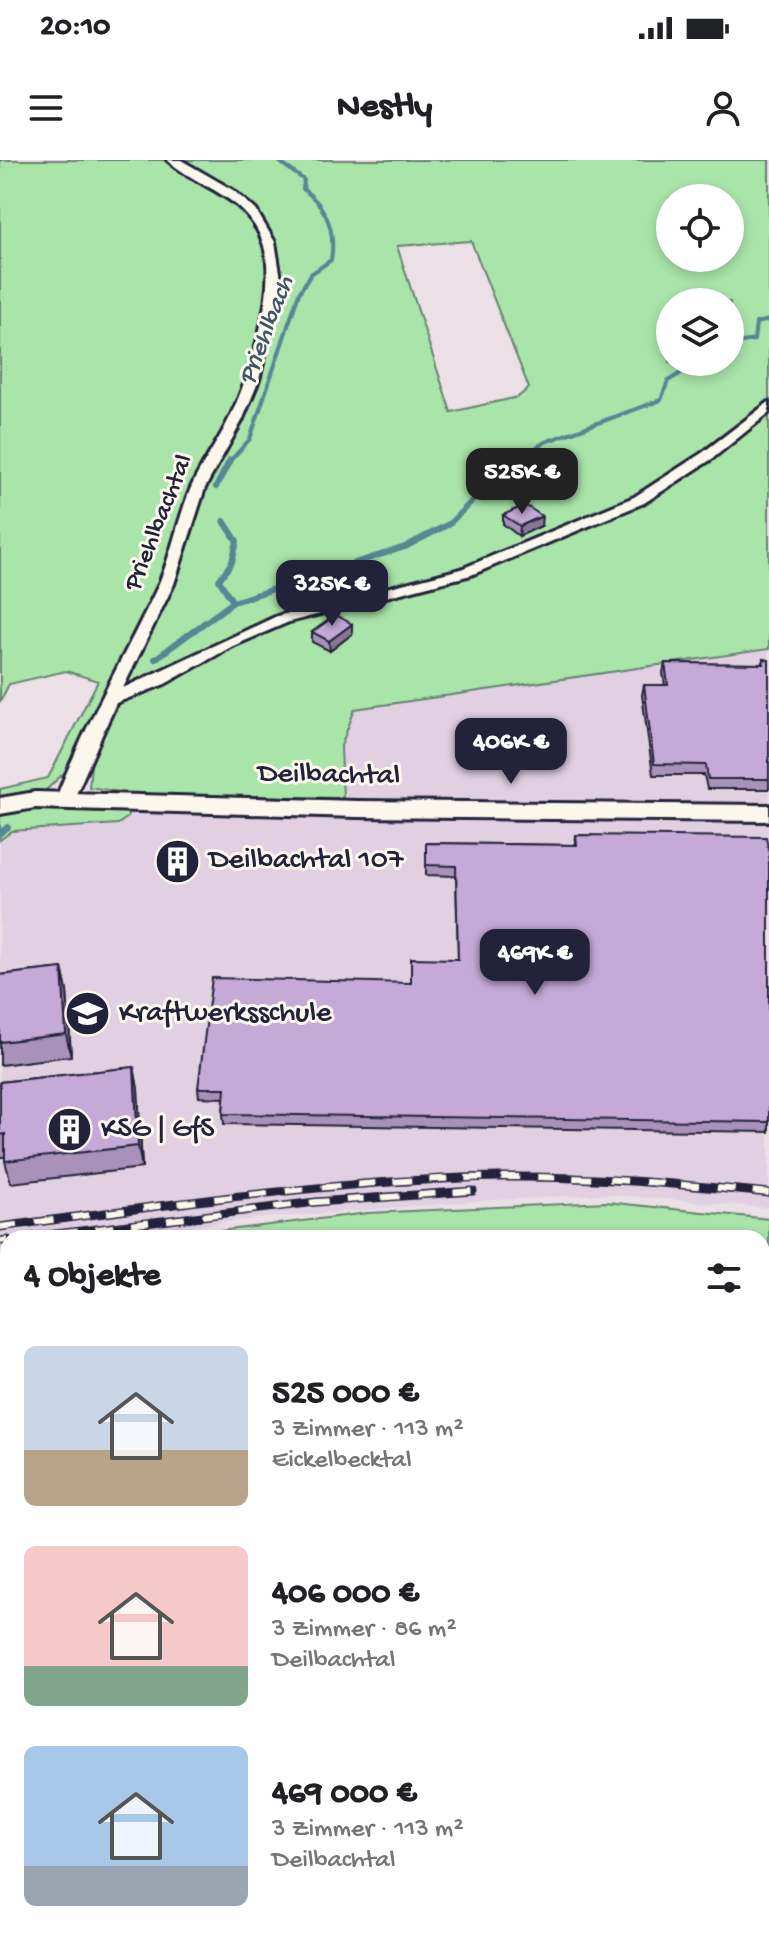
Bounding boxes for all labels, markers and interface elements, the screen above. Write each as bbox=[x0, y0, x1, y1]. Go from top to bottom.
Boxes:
text: 20:10 bbox=[40, 11, 110, 46]
icon: menu bbox=[24, 86, 68, 130]
icon: person bbox=[701, 86, 745, 130]
text: Nestly bbox=[337, 87, 432, 130]
map controls bbox=[656, 184, 744, 376]
button: locate bbox=[656, 184, 744, 272]
water label: Priehlbach bbox=[233, 272, 303, 389]
button: layers bbox=[656, 288, 744, 376]
pin: 525K € bbox=[457, 448, 587, 516]
street label: Priehlbachtal bbox=[118, 450, 201, 597]
text: 525K € bbox=[484, 458, 560, 489]
pin: 325K € bbox=[267, 560, 397, 628]
text: 325K € bbox=[294, 570, 370, 601]
pin: 406K € bbox=[446, 718, 576, 786]
text: 406K € bbox=[473, 728, 549, 759]
street label: Deilbachtal bbox=[255, 757, 401, 795]
building icon: Deilbachtal 107 bbox=[154, 837, 202, 885]
place label: Deilbachtal 107 bbox=[207, 844, 405, 879]
pin: 469K € bbox=[470, 929, 600, 997]
text: 469K € bbox=[498, 939, 572, 970]
school or university icon: Kraftwerksschule bbox=[64, 990, 112, 1038]
place label: Kraftwerksschule bbox=[119, 997, 332, 1032]
building icon: KSG | GfS bbox=[46, 1106, 94, 1154]
place label: KSG | GfS bbox=[101, 1113, 214, 1148]
icon: filters bbox=[702, 1256, 746, 1300]
text: 4 Objekte bbox=[24, 1258, 161, 1298]
text: 525 000 € bbox=[272, 1375, 419, 1415]
icon: home bbox=[88, 1378, 184, 1474]
text: 3 Zimmer · 113 m² bbox=[272, 1415, 464, 1446]
text: Eickelbecktal bbox=[272, 1446, 412, 1477]
text: 406 000 € bbox=[272, 1575, 419, 1615]
icon: home bbox=[88, 1578, 184, 1674]
text: 3 Zimmer · 86 m² bbox=[272, 1615, 456, 1646]
text: Deilbachtal bbox=[272, 1646, 395, 1677]
text: 469 000 € bbox=[272, 1775, 417, 1815]
icon: home bbox=[88, 1778, 184, 1874]
text: 3 Zimmer · 113 m² bbox=[272, 1815, 464, 1846]
text: Deilbachtal bbox=[272, 1846, 395, 1877]

